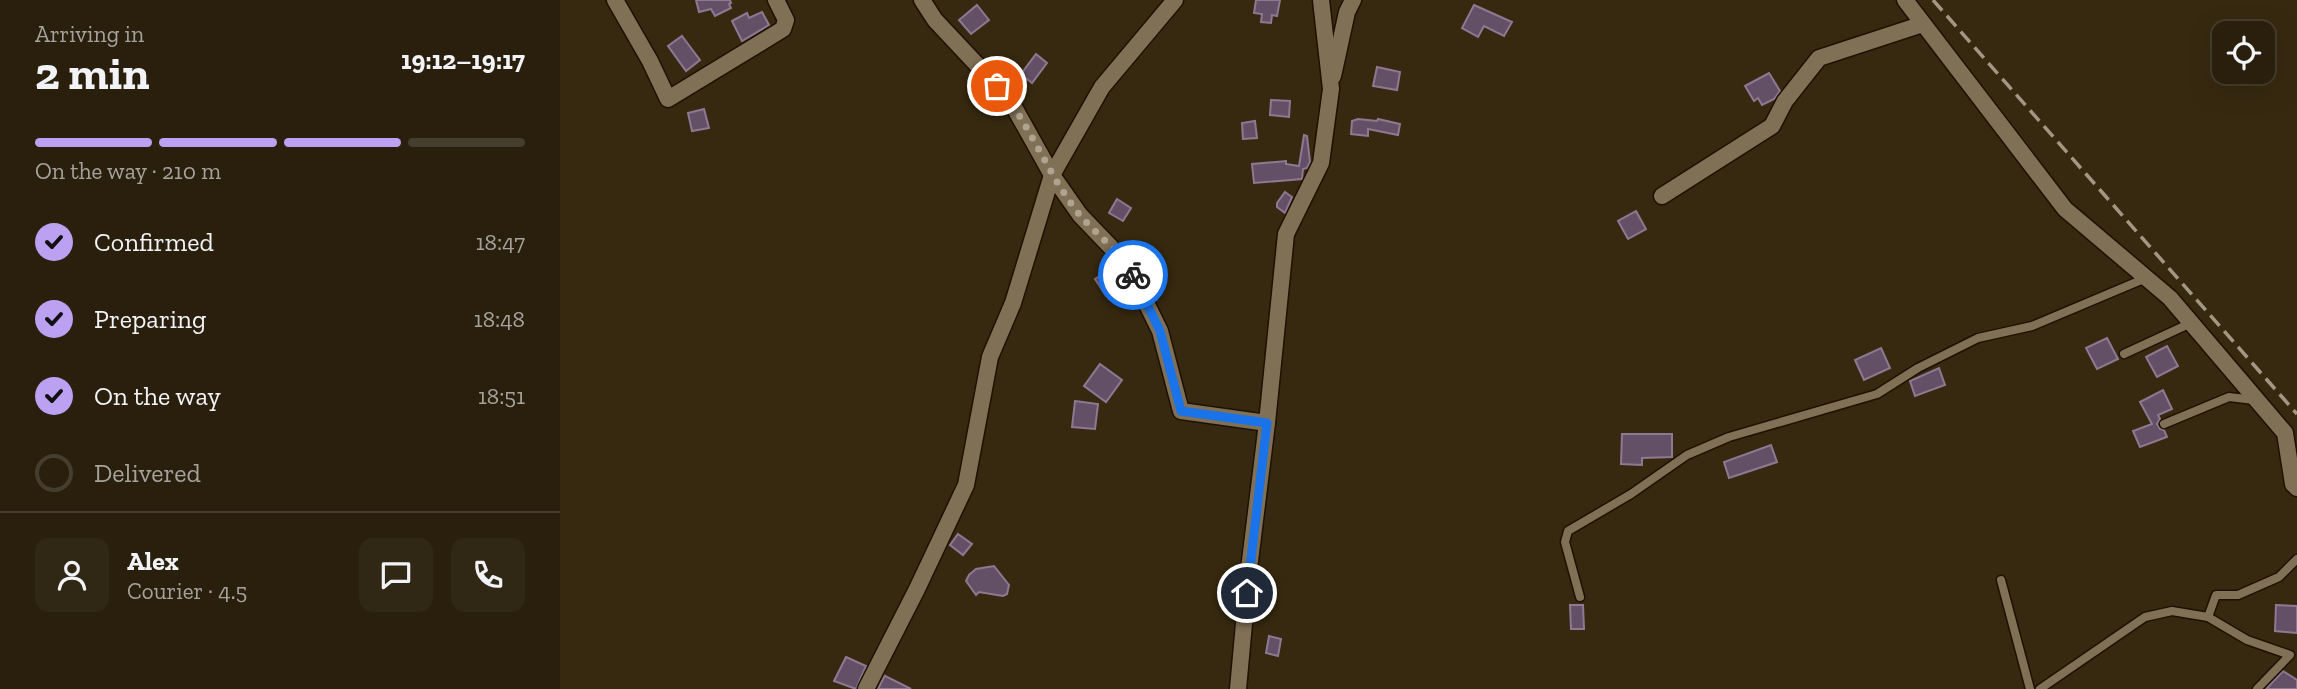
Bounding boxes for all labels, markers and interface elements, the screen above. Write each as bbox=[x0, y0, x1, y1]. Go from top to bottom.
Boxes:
text: Arriving in bbox=[35, 20, 144, 48]
map controls bbox=[2212, 21, 2275, 84]
button: locate bbox=[2212, 21, 2275, 84]
text: 19:12–19:17 bbox=[401, 44, 525, 76]
text: 2 min bbox=[35, 46, 150, 101]
pin bbox=[967, 56, 1027, 116]
icon: bag bbox=[978, 67, 1016, 105]
text: On the way · 210 m bbox=[35, 157, 221, 185]
icon: check bbox=[35, 223, 73, 261]
text: Confirmed bbox=[94, 226, 214, 258]
text: 18:47 bbox=[476, 228, 525, 256]
courier bbox=[1098, 240, 1168, 310]
icon: bike bbox=[1114, 256, 1152, 294]
icon: check bbox=[35, 300, 73, 338]
text: Preparing bbox=[94, 303, 206, 335]
text: 18:48 bbox=[474, 305, 525, 333]
icon: check bbox=[35, 377, 73, 415]
text: On the way bbox=[94, 380, 221, 412]
text: 18:51 bbox=[478, 382, 525, 410]
text: Delivered bbox=[94, 457, 201, 489]
button: person bbox=[35, 538, 109, 612]
button: chat bbox=[359, 538, 433, 612]
button: phone bbox=[451, 538, 525, 612]
text: Alex bbox=[127, 545, 179, 577]
pin bbox=[1217, 563, 1277, 623]
icon: home bbox=[1228, 574, 1266, 612]
text: Courier · 4.5 bbox=[127, 577, 247, 605]

